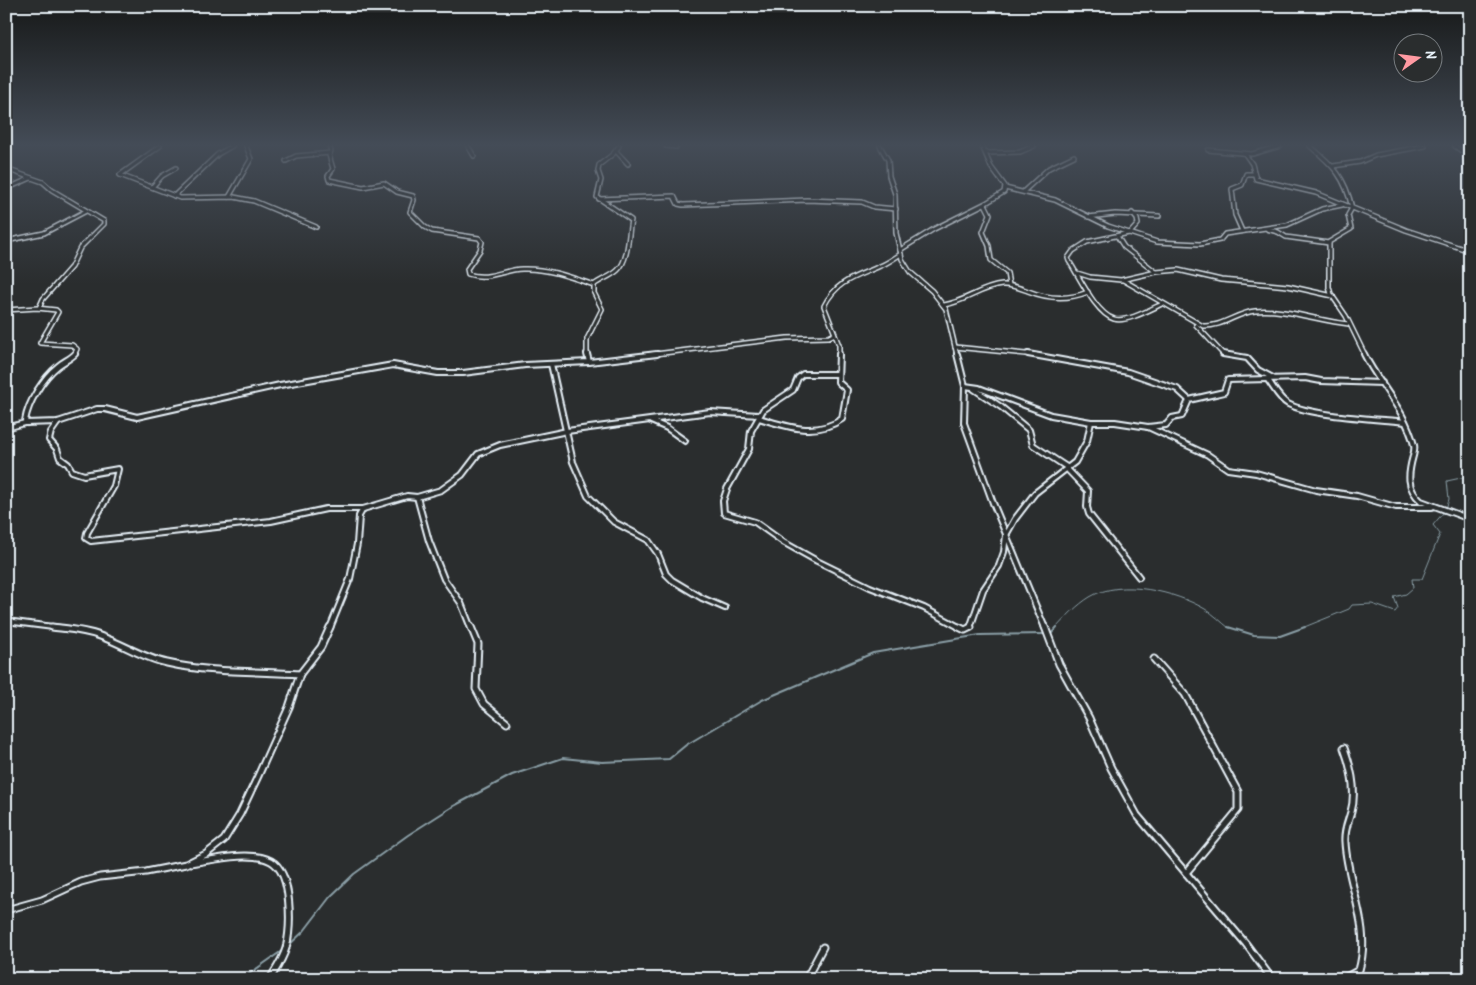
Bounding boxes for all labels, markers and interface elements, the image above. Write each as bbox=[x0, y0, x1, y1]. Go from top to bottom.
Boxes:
north arrow bbox=[1394, 32, 1444, 82]
text: N bbox=[1418, 48, 1441, 62]

